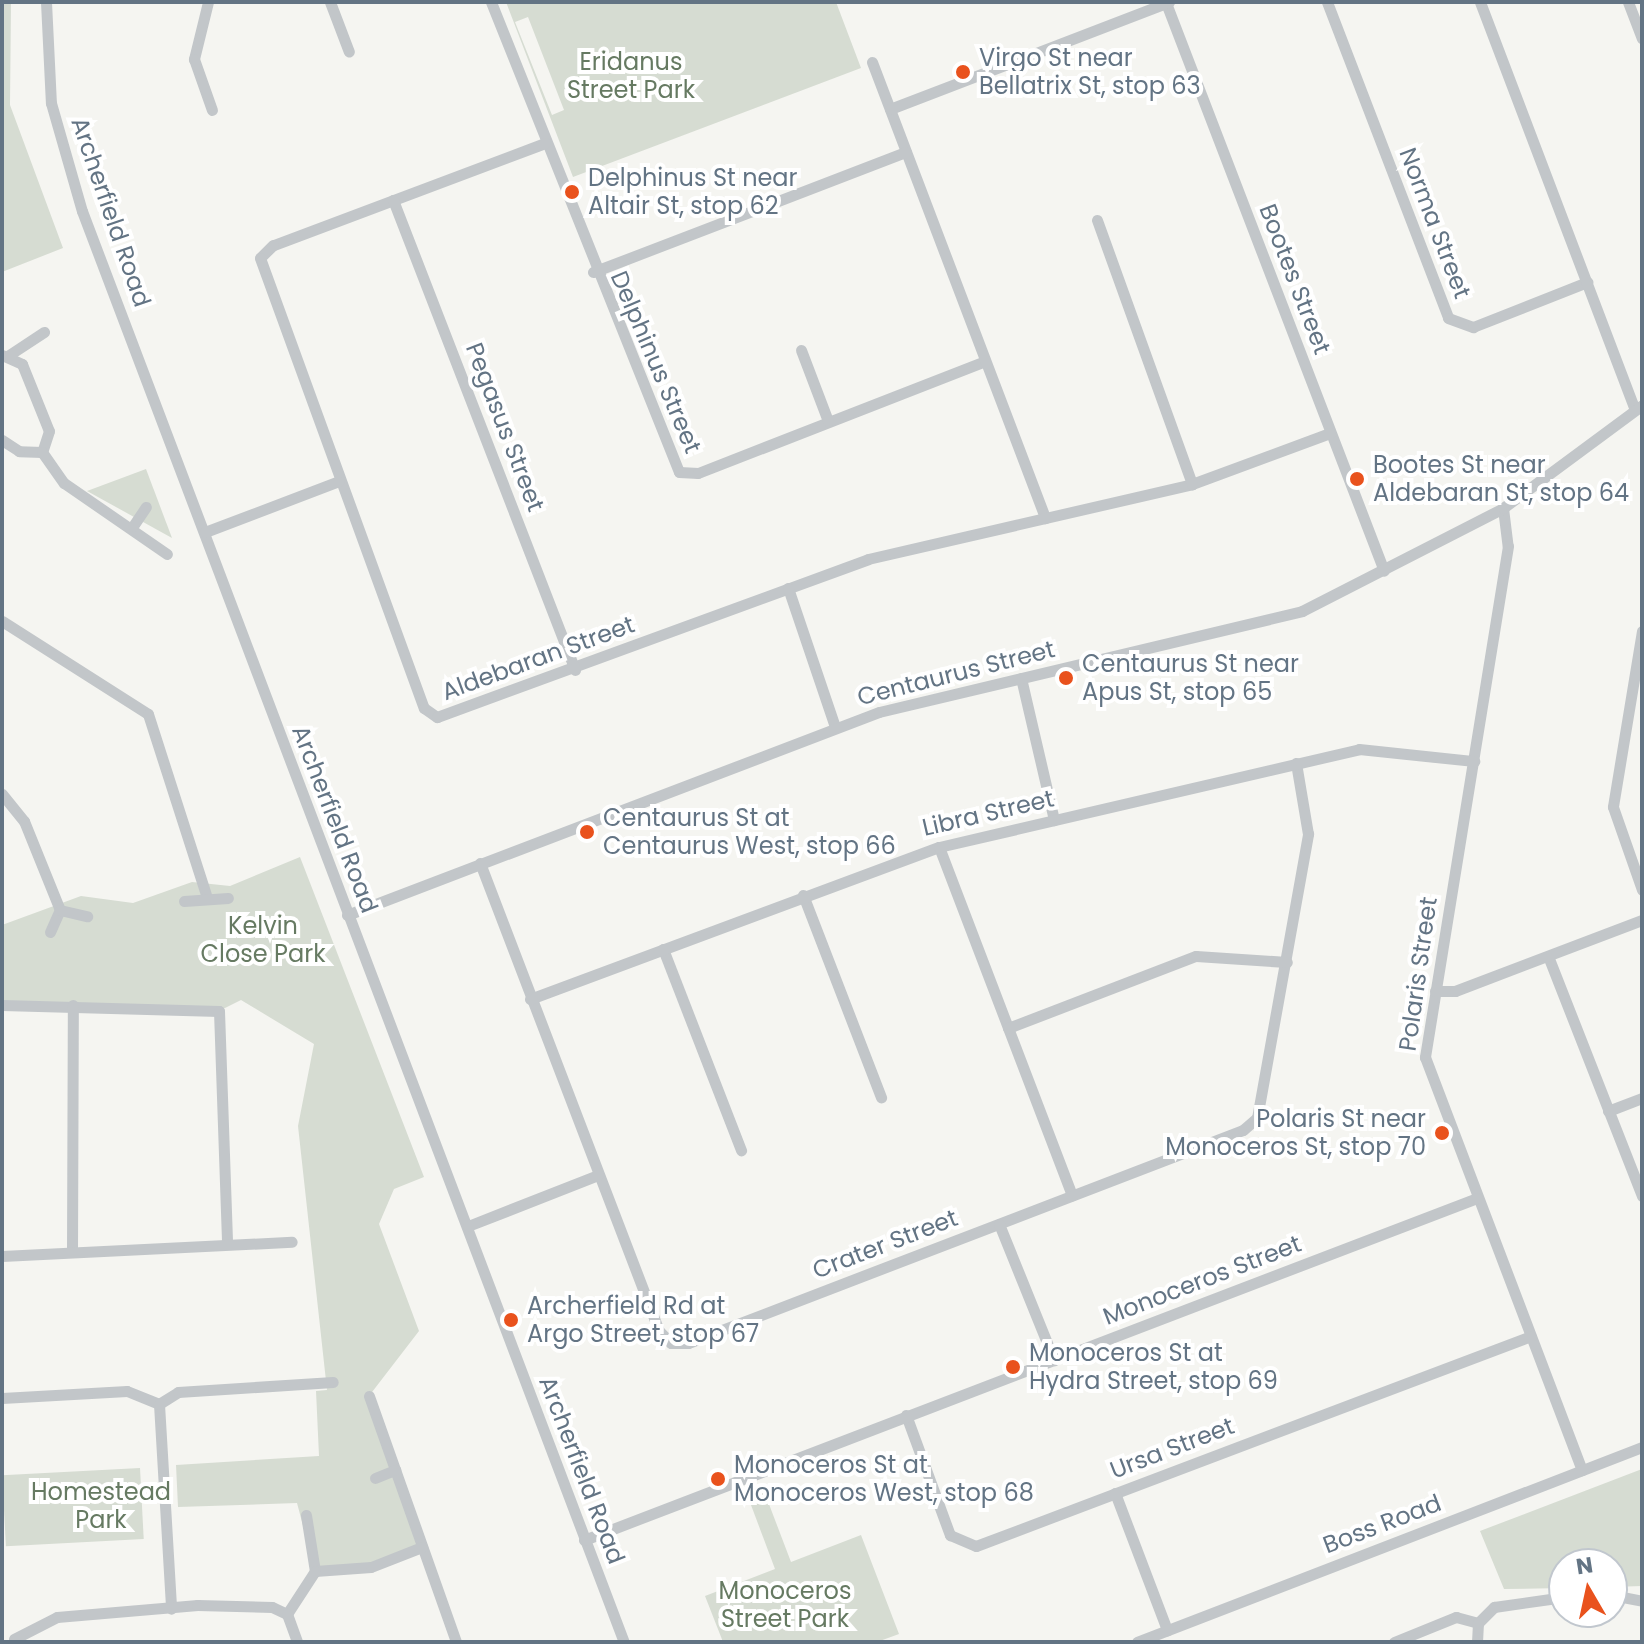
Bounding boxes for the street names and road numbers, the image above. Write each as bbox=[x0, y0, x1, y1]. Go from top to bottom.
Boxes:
street label: Archerfield Road bbox=[65, 113, 157, 311]
street label: Norma Street bbox=[1393, 144, 1477, 302]
street label: Bootes Street bbox=[1253, 200, 1337, 358]
street label: Delphinus Street bbox=[605, 267, 707, 457]
street label: Pegasus Street bbox=[460, 339, 550, 515]
street label: Aldebaran Street bbox=[438, 610, 638, 706]
street label: Centaurus Street bbox=[854, 635, 1058, 711]
street label: Archerfield Road bbox=[286, 721, 384, 917]
street label: Libra Street bbox=[919, 784, 1057, 842]
street label: Polaris Street bbox=[1393, 895, 1443, 1053]
street label: Crater Street bbox=[808, 1203, 962, 1285]
street label: Monoceros Street bbox=[1099, 1229, 1305, 1331]
street label: Archerfield Road bbox=[533, 1372, 631, 1568]
street label: Ursa Street bbox=[1106, 1411, 1238, 1485]
street label: Boss Road bbox=[1319, 1488, 1445, 1560]

